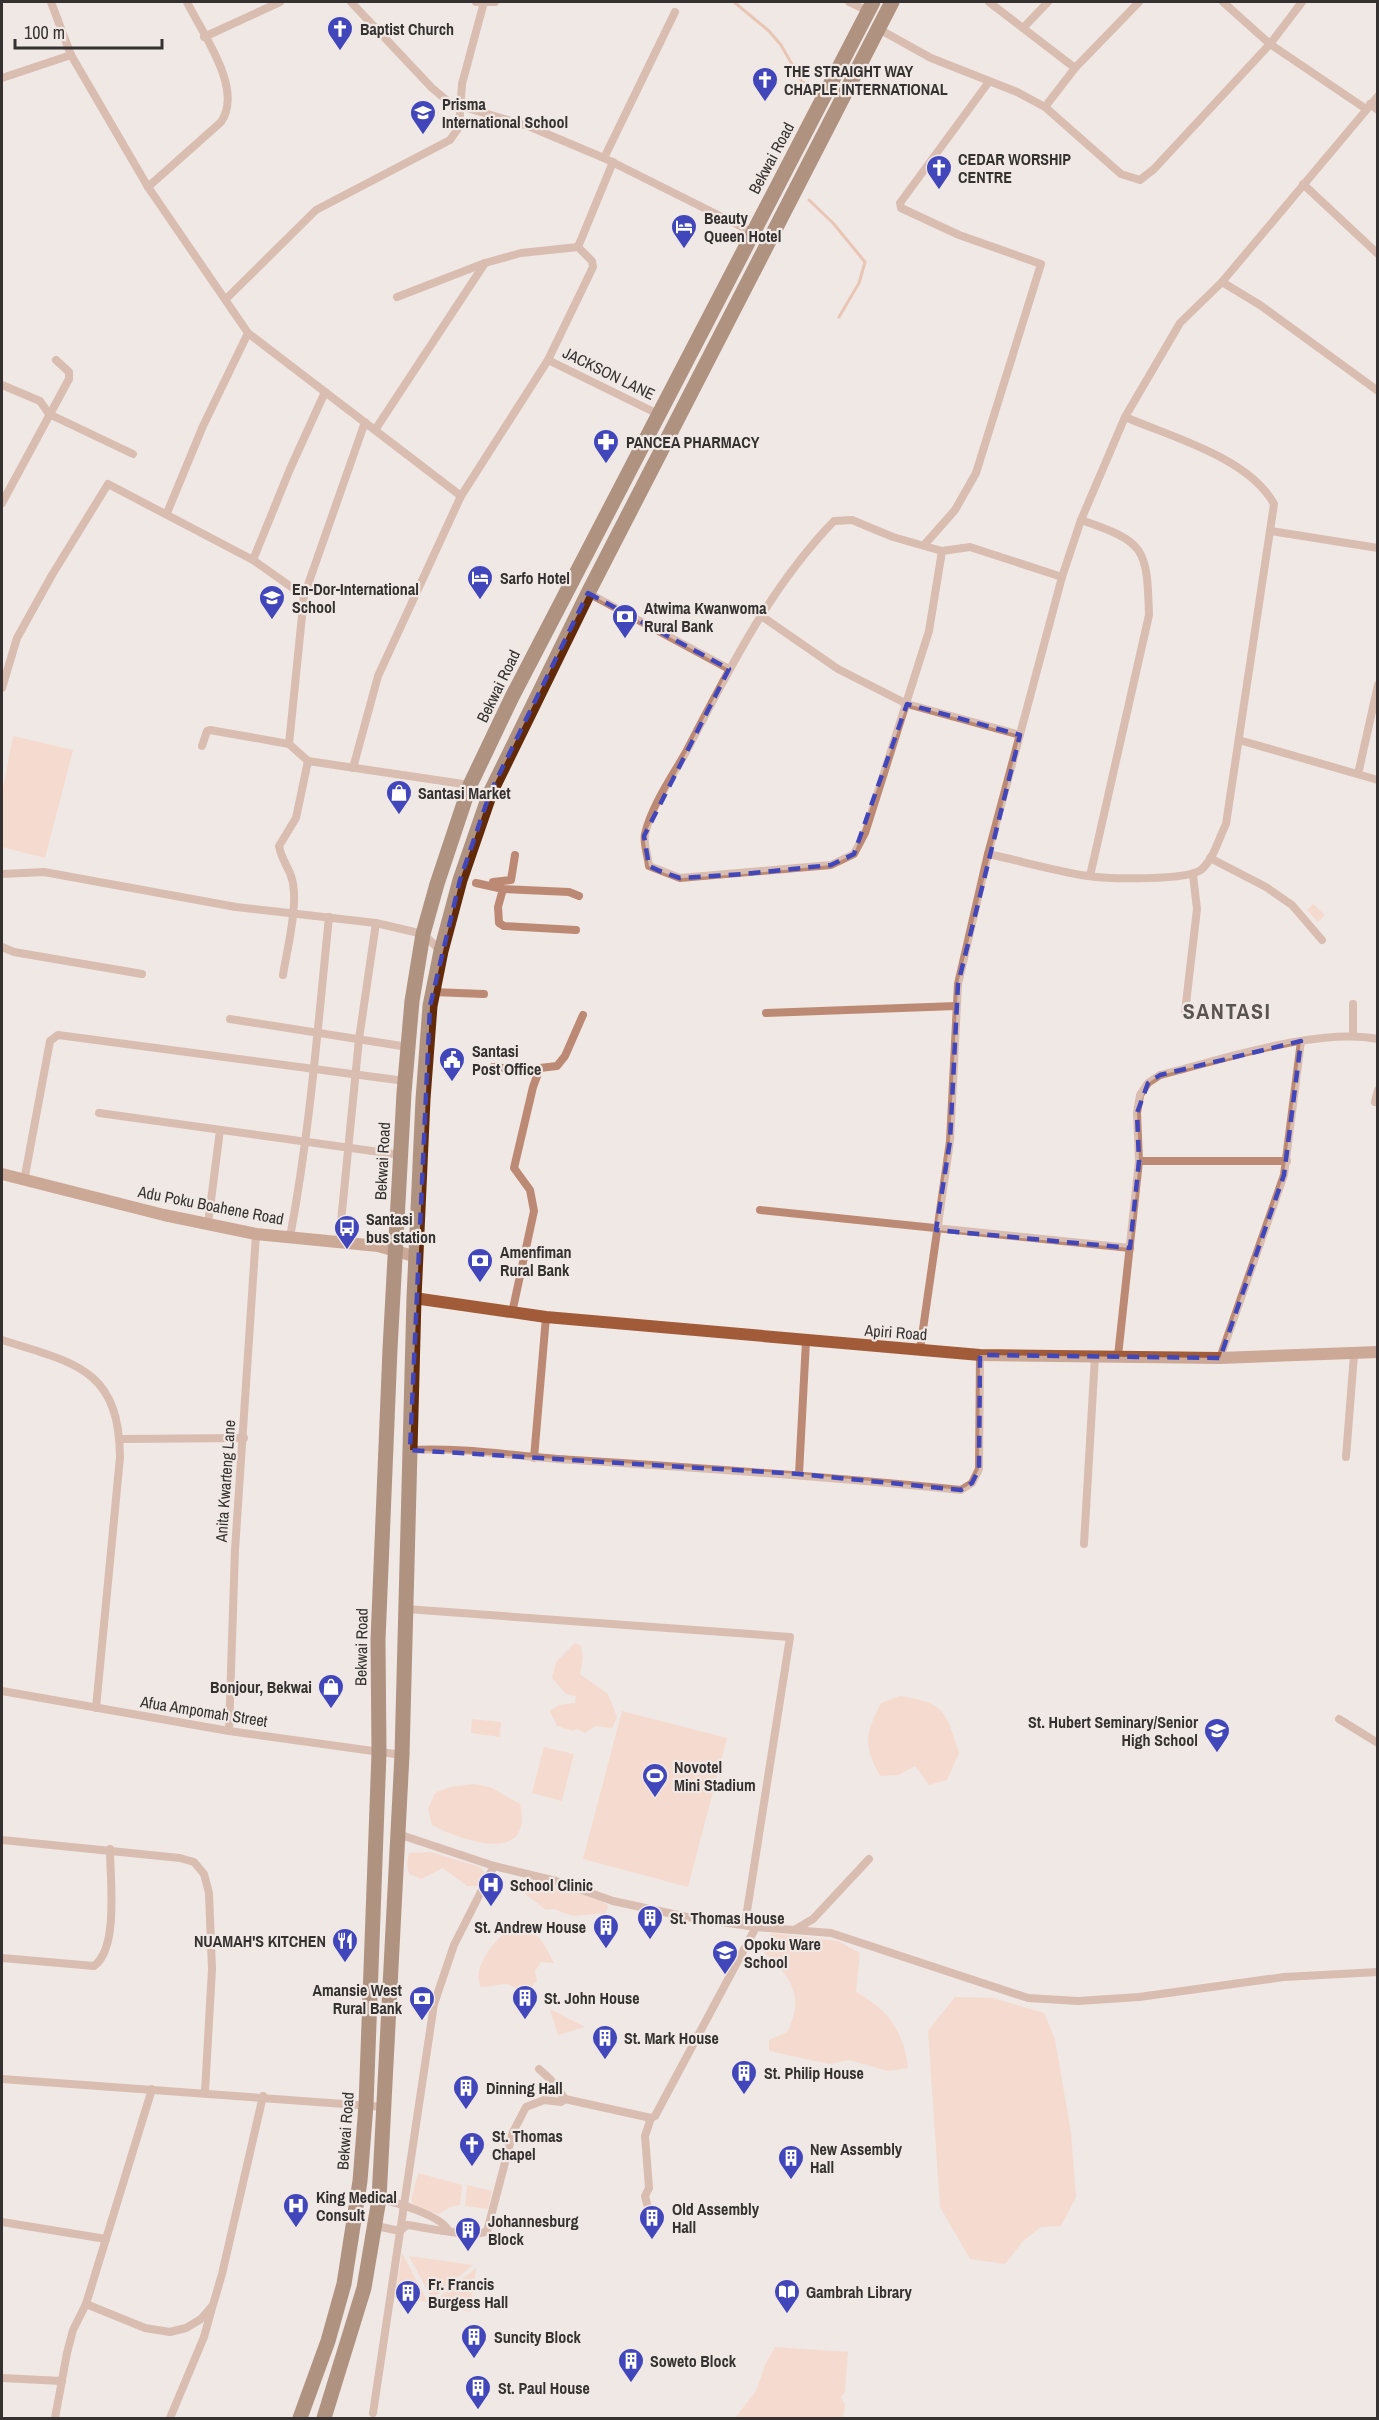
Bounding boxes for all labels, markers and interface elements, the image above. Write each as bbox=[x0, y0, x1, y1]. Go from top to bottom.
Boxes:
scale bar bbox=[15, 12, 162, 50]
church icon: Baptist Church bbox=[325, 14, 355, 52]
place label: Baptist Church bbox=[360, 18, 454, 40]
text: 100 m bbox=[24, 20, 65, 45]
place label: THE STRAIGHT WAY CHAPLE INTERNATIONAL bbox=[784, 60, 948, 100]
church icon: THE STRAIGHT WAY CHAPLE INTERNATIONAL bbox=[750, 65, 780, 103]
place label: Prisma International School bbox=[442, 93, 568, 133]
school or university icon: Prisma International School bbox=[408, 98, 438, 136]
street label: Bekwai Road bbox=[743, 118, 799, 198]
place label: CEDAR WORSHIP CENTRE bbox=[958, 148, 1071, 188]
church icon: CEDAR WORSHIP CENTRE bbox=[924, 153, 954, 191]
place label: Beauty Queen Hotel bbox=[704, 207, 781, 247]
hotel icon: Beauty Queen Hotel bbox=[669, 212, 699, 250]
street label: JACKSON LANE bbox=[559, 341, 659, 405]
pharmacy icon: PANCEA PHARMACY bbox=[591, 427, 621, 465]
place label: PANCEA PHARMACY bbox=[626, 431, 760, 453]
hotel icon: Sarfo Hotel bbox=[465, 563, 495, 601]
place label: Sarfo Hotel bbox=[500, 567, 570, 589]
place label: En-Dor-International School bbox=[292, 578, 419, 618]
school or university icon: En-Dor-International School bbox=[257, 583, 287, 621]
place label: Atwima Kwanwoma Rural Bank bbox=[644, 597, 767, 637]
bank icon: Atwima Kwanwoma Rural Bank bbox=[610, 602, 640, 640]
street label: Bekwai Road bbox=[471, 646, 525, 726]
shop icon: Santasi Market bbox=[384, 778, 414, 816]
place label: Santasi Market bbox=[418, 782, 511, 804]
district label: SANTASI bbox=[1183, 996, 1271, 1026]
place label: Santasi Post Office bbox=[472, 1040, 541, 1080]
public building icon: Santasi Post Office bbox=[437, 1045, 467, 1083]
street label: Bekwai Road bbox=[369, 1121, 395, 1201]
street label: Adu Poku Boahene Road bbox=[135, 1180, 286, 1230]
place label: Santasi bus station bbox=[366, 1208, 436, 1248]
bus stop icon: Santasi bus station bbox=[332, 1213, 362, 1251]
place label: Amenfiman Rural Bank bbox=[500, 1241, 571, 1281]
bank icon: Amenfiman Rural Bank bbox=[465, 1246, 495, 1284]
street label: Apiri Road bbox=[863, 1319, 928, 1345]
street label: Anita Kwarteng Lane bbox=[210, 1419, 240, 1544]
street label: Bekwai Road bbox=[349, 1608, 373, 1686]
shop icon: Bonjour, Bekwai bbox=[316, 1672, 346, 1710]
place label: Bonjour, Bekwai bbox=[210, 1676, 312, 1698]
street label: Afua Ampomah Street bbox=[138, 1690, 269, 1732]
place label: St. Hubert Seminary/Senior High School bbox=[1028, 1711, 1199, 1751]
school or university icon: St. Hubert Seminary/Senior High School bbox=[1202, 1716, 1232, 1754]
place label: Novotel Mini Stadium bbox=[674, 1756, 756, 1796]
sports icon: Novotel Mini Stadium bbox=[640, 1761, 670, 1799]
hospital icon: School Clinic bbox=[476, 1870, 506, 1908]
place label: School Clinic bbox=[510, 1874, 593, 1896]
building icon: St. Thomas House bbox=[635, 1903, 665, 1941]
place label: St. Thomas House bbox=[670, 1907, 784, 1929]
building icon: St. Andrew House bbox=[591, 1912, 621, 1950]
place label: St. Andrew House bbox=[474, 1916, 586, 1938]
restaurant icon: NUAMAH'S KITCHEN bbox=[330, 1926, 360, 1964]
place label: NUAMAH'S KITCHEN bbox=[194, 1930, 326, 1952]
place label: Opoku Ware School bbox=[744, 1933, 821, 1973]
school or university icon: Opoku Ware School bbox=[710, 1938, 740, 1976]
place label: Amansie West Rural Bank bbox=[313, 1979, 403, 2019]
building icon: St. John House bbox=[510, 1983, 540, 2021]
bank icon: Amansie West Rural Bank bbox=[407, 1984, 437, 2022]
place label: St. John House bbox=[544, 1987, 640, 2009]
building icon: St. Mark House bbox=[590, 2023, 620, 2061]
place label: St. Mark House bbox=[624, 2027, 719, 2049]
building icon: St. Philip House bbox=[729, 2058, 759, 2096]
place label: St. Philip House bbox=[764, 2062, 864, 2084]
building icon: Dinning Hall bbox=[451, 2073, 481, 2111]
place label: Dinning Hall bbox=[486, 2077, 563, 2099]
street label: Bekwai Road bbox=[331, 2091, 359, 2171]
place label: St. Thomas Chapel bbox=[492, 2125, 563, 2165]
church icon: St. Thomas Chapel bbox=[457, 2130, 487, 2168]
place label: New Assembly Hall bbox=[810, 2138, 903, 2178]
building icon: New Assembly Hall bbox=[776, 2143, 806, 2181]
place label: King Medical Consult bbox=[316, 2186, 397, 2226]
hospital icon: King Medical Consult bbox=[281, 2191, 311, 2229]
place label: Old Assembly Hall bbox=[672, 2198, 760, 2238]
building icon: Old Assembly Hall bbox=[637, 2203, 667, 2241]
place label: Johannesburg Block bbox=[488, 2210, 578, 2250]
building icon: Johannesburg Block bbox=[453, 2215, 483, 2253]
place label: Fr. Francis Burgess Hall bbox=[428, 2273, 508, 2313]
library icon: Gambrah Library bbox=[772, 2277, 802, 2315]
building icon: Fr. Francis Burgess Hall bbox=[393, 2278, 423, 2316]
place label: Gambrah Library bbox=[806, 2281, 912, 2303]
building icon: Suncity Block bbox=[459, 2322, 489, 2360]
place label: Suncity Block bbox=[494, 2326, 581, 2348]
building icon: Soweto Block bbox=[616, 2346, 646, 2384]
place label: Soweto Block bbox=[650, 2350, 737, 2372]
building icon: St. Paul House bbox=[463, 2373, 493, 2411]
place label: St. Paul House bbox=[498, 2377, 590, 2399]

